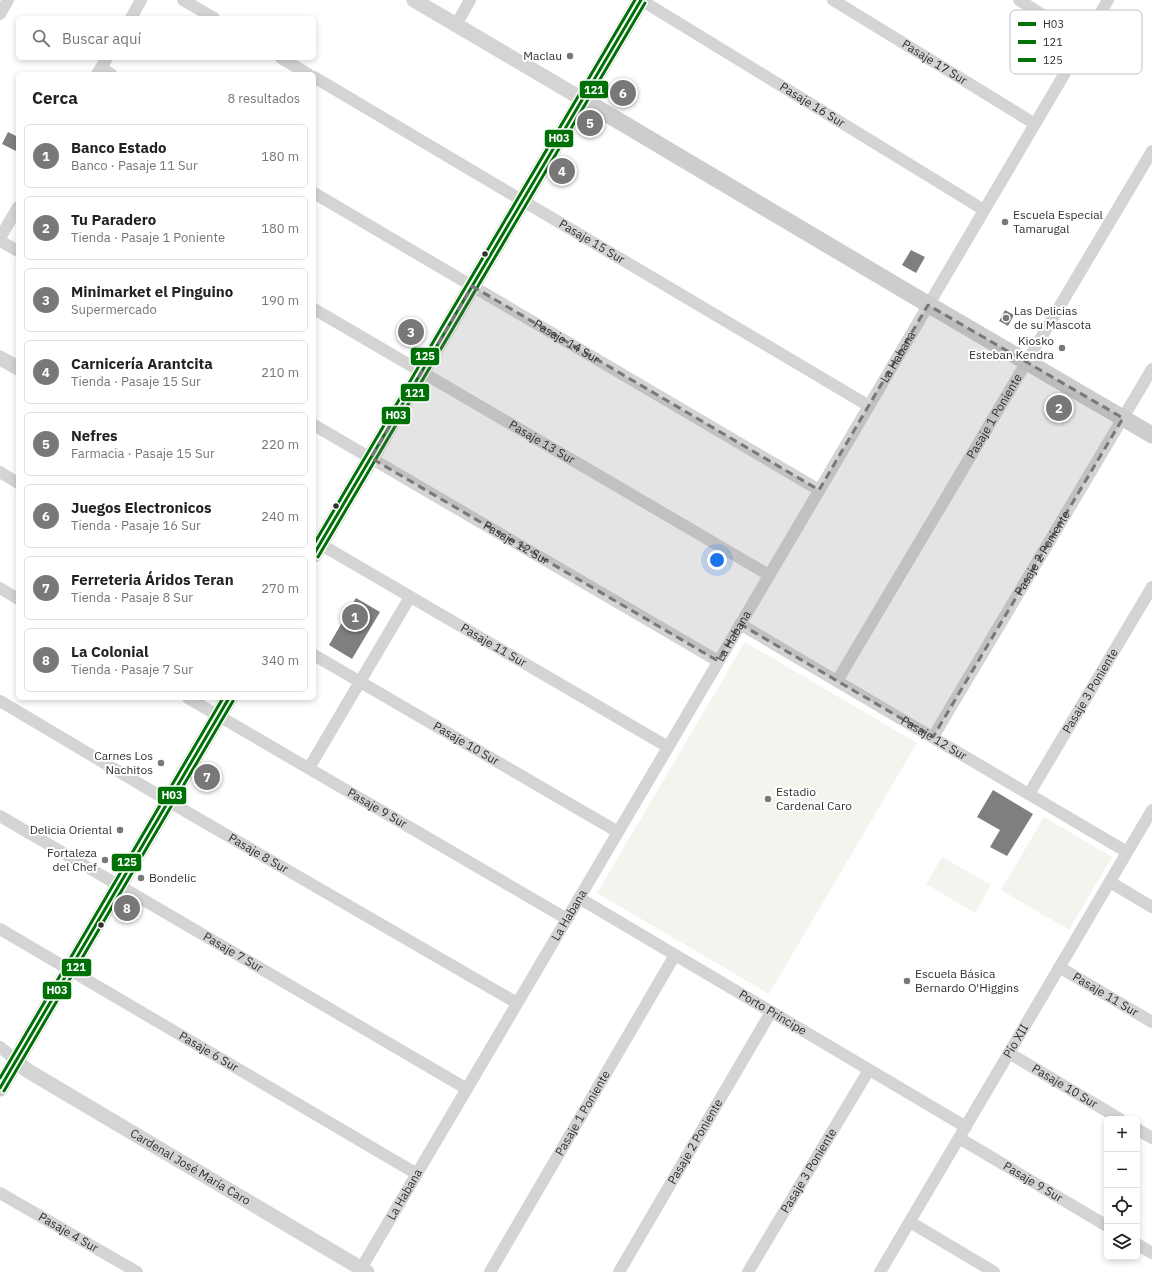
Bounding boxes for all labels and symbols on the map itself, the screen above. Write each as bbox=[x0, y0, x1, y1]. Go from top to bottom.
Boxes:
legend bbox=[1010, 10, 1142, 74]
text: H03 bbox=[1043, 17, 1064, 31]
text: 121 bbox=[1043, 35, 1063, 49]
street label: Pasaje 17 Sur bbox=[899, 36, 971, 88]
place label: Maclau bbox=[523, 48, 562, 63]
marker: Maclau bbox=[565, 51, 575, 61]
text: 125 bbox=[1043, 53, 1063, 67]
pin: 6 bbox=[610, 78, 636, 108]
street label: Pasaje 16 Sur bbox=[777, 79, 849, 130]
line badge: 121 bbox=[579, 80, 609, 99]
text: 121 bbox=[584, 83, 604, 97]
pin: 5 bbox=[577, 108, 603, 138]
line badge: H03 bbox=[544, 129, 574, 148]
text: H03 bbox=[548, 131, 570, 145]
pin: 4 bbox=[549, 156, 575, 186]
place label: Escuela Especial Tamarugal bbox=[1013, 207, 1103, 236]
street label: Pasaje 15 Sur bbox=[557, 216, 628, 267]
marker: Escuela Especial Tamarugal bbox=[1000, 217, 1010, 227]
unlabelled marker bbox=[480, 249, 490, 259]
place label: Las Delicias de su Mascota bbox=[1014, 303, 1092, 332]
marker: Las Delicias de su Mascota bbox=[1001, 313, 1011, 323]
street label: Pasaje 14 Sur bbox=[531, 316, 603, 367]
pin: 3 bbox=[398, 317, 424, 347]
street label: La Habana bbox=[877, 328, 919, 385]
place label: Kiosko Esteban Kendra bbox=[969, 333, 1055, 362]
marker: Kiosko Esteban Kendra bbox=[1057, 343, 1067, 353]
line badge: 125 bbox=[410, 347, 440, 366]
text: 125 bbox=[415, 349, 435, 363]
street label: Pasaje 1 Poniente bbox=[963, 370, 1025, 461]
line badge: 121 bbox=[400, 383, 430, 402]
text: 121 bbox=[405, 386, 425, 400]
pin: 2 bbox=[1046, 393, 1072, 423]
line badge: H03 bbox=[381, 406, 411, 425]
text: H03 bbox=[385, 408, 407, 422]
street label: Pasaje 13 Sur bbox=[507, 417, 578, 467]
unlabelled marker bbox=[331, 501, 341, 511]
street label: Pasaje 2 Poniente bbox=[1011, 507, 1073, 598]
street label: Pasaje 12 Sur bbox=[481, 518, 552, 568]
your location bbox=[707, 550, 727, 570]
pin: 1 bbox=[342, 602, 368, 632]
street label: La Habana bbox=[712, 607, 754, 664]
street label: Pasaje 11 Sur bbox=[458, 620, 530, 670]
street label: Pasaje 3 Poniente bbox=[1059, 645, 1121, 736]
street label: Pasaje 12 Sur bbox=[899, 713, 970, 763]
street label: Pasaje 10 Sur bbox=[431, 718, 503, 768]
place label: Carnes Los Nachitos bbox=[94, 748, 153, 777]
marker: Carnes Los Nachitos bbox=[156, 758, 166, 768]
pin: 7 bbox=[194, 762, 220, 792]
place label: Estadio Cardenal Caro bbox=[776, 784, 852, 813]
street label: Pasaje 9 Sur bbox=[345, 785, 410, 831]
line badge: H03 bbox=[157, 786, 187, 805]
text: H03 bbox=[161, 788, 183, 802]
marker: Estadio Cardenal Caro bbox=[763, 794, 773, 804]
place label: Delicia Oriental bbox=[30, 822, 112, 837]
marker: Delicia Oriental bbox=[115, 825, 125, 835]
street label: Pasaje 8 Sur bbox=[226, 830, 292, 876]
place label: Fortaleza del Chef bbox=[47, 845, 98, 874]
line badge: 125 bbox=[111, 853, 142, 872]
marker: Fortaleza del Chef bbox=[100, 855, 110, 865]
text: 125 bbox=[117, 855, 137, 869]
place label: Bondelic bbox=[149, 870, 196, 885]
marker: Bondelic bbox=[136, 873, 146, 883]
street label: La Habana bbox=[548, 886, 590, 943]
pin: 8 bbox=[114, 893, 140, 923]
unlabelled marker bbox=[96, 920, 106, 930]
street label: Pasaje 7 Sur bbox=[201, 929, 266, 975]
line badge: 121 bbox=[61, 958, 92, 977]
text: 121 bbox=[66, 960, 86, 974]
place label: Escuela Básica Bernardo O'Higgins bbox=[915, 966, 1019, 995]
street label: Pasaje 11 Sur bbox=[1070, 969, 1142, 1020]
marker: Escuela Básica Bernardo O'Higgins bbox=[902, 976, 912, 986]
line badge: H03 bbox=[42, 981, 72, 1000]
text: H03 bbox=[46, 983, 68, 997]
street label: Porto Príncipe bbox=[736, 986, 810, 1038]
street label: Pío XII bbox=[1000, 1021, 1031, 1060]
street label: Pasaje 6 Sur bbox=[176, 1028, 242, 1075]
street label: Pasaje 10 Sur bbox=[1030, 1060, 1101, 1111]
street label: Pasaje 1 Poniente bbox=[552, 1067, 613, 1158]
street label: Pasaje 2 Poniente bbox=[664, 1096, 726, 1187]
street label: Cardenal José María Caro bbox=[128, 1125, 254, 1208]
street label: Pasaje 3 Poniente bbox=[777, 1125, 840, 1216]
street label: Pasaje 9 Sur bbox=[1001, 1158, 1066, 1205]
street label: La Habana bbox=[383, 1165, 425, 1222]
street label: Pasaje 4 Sur bbox=[36, 1209, 102, 1255]

